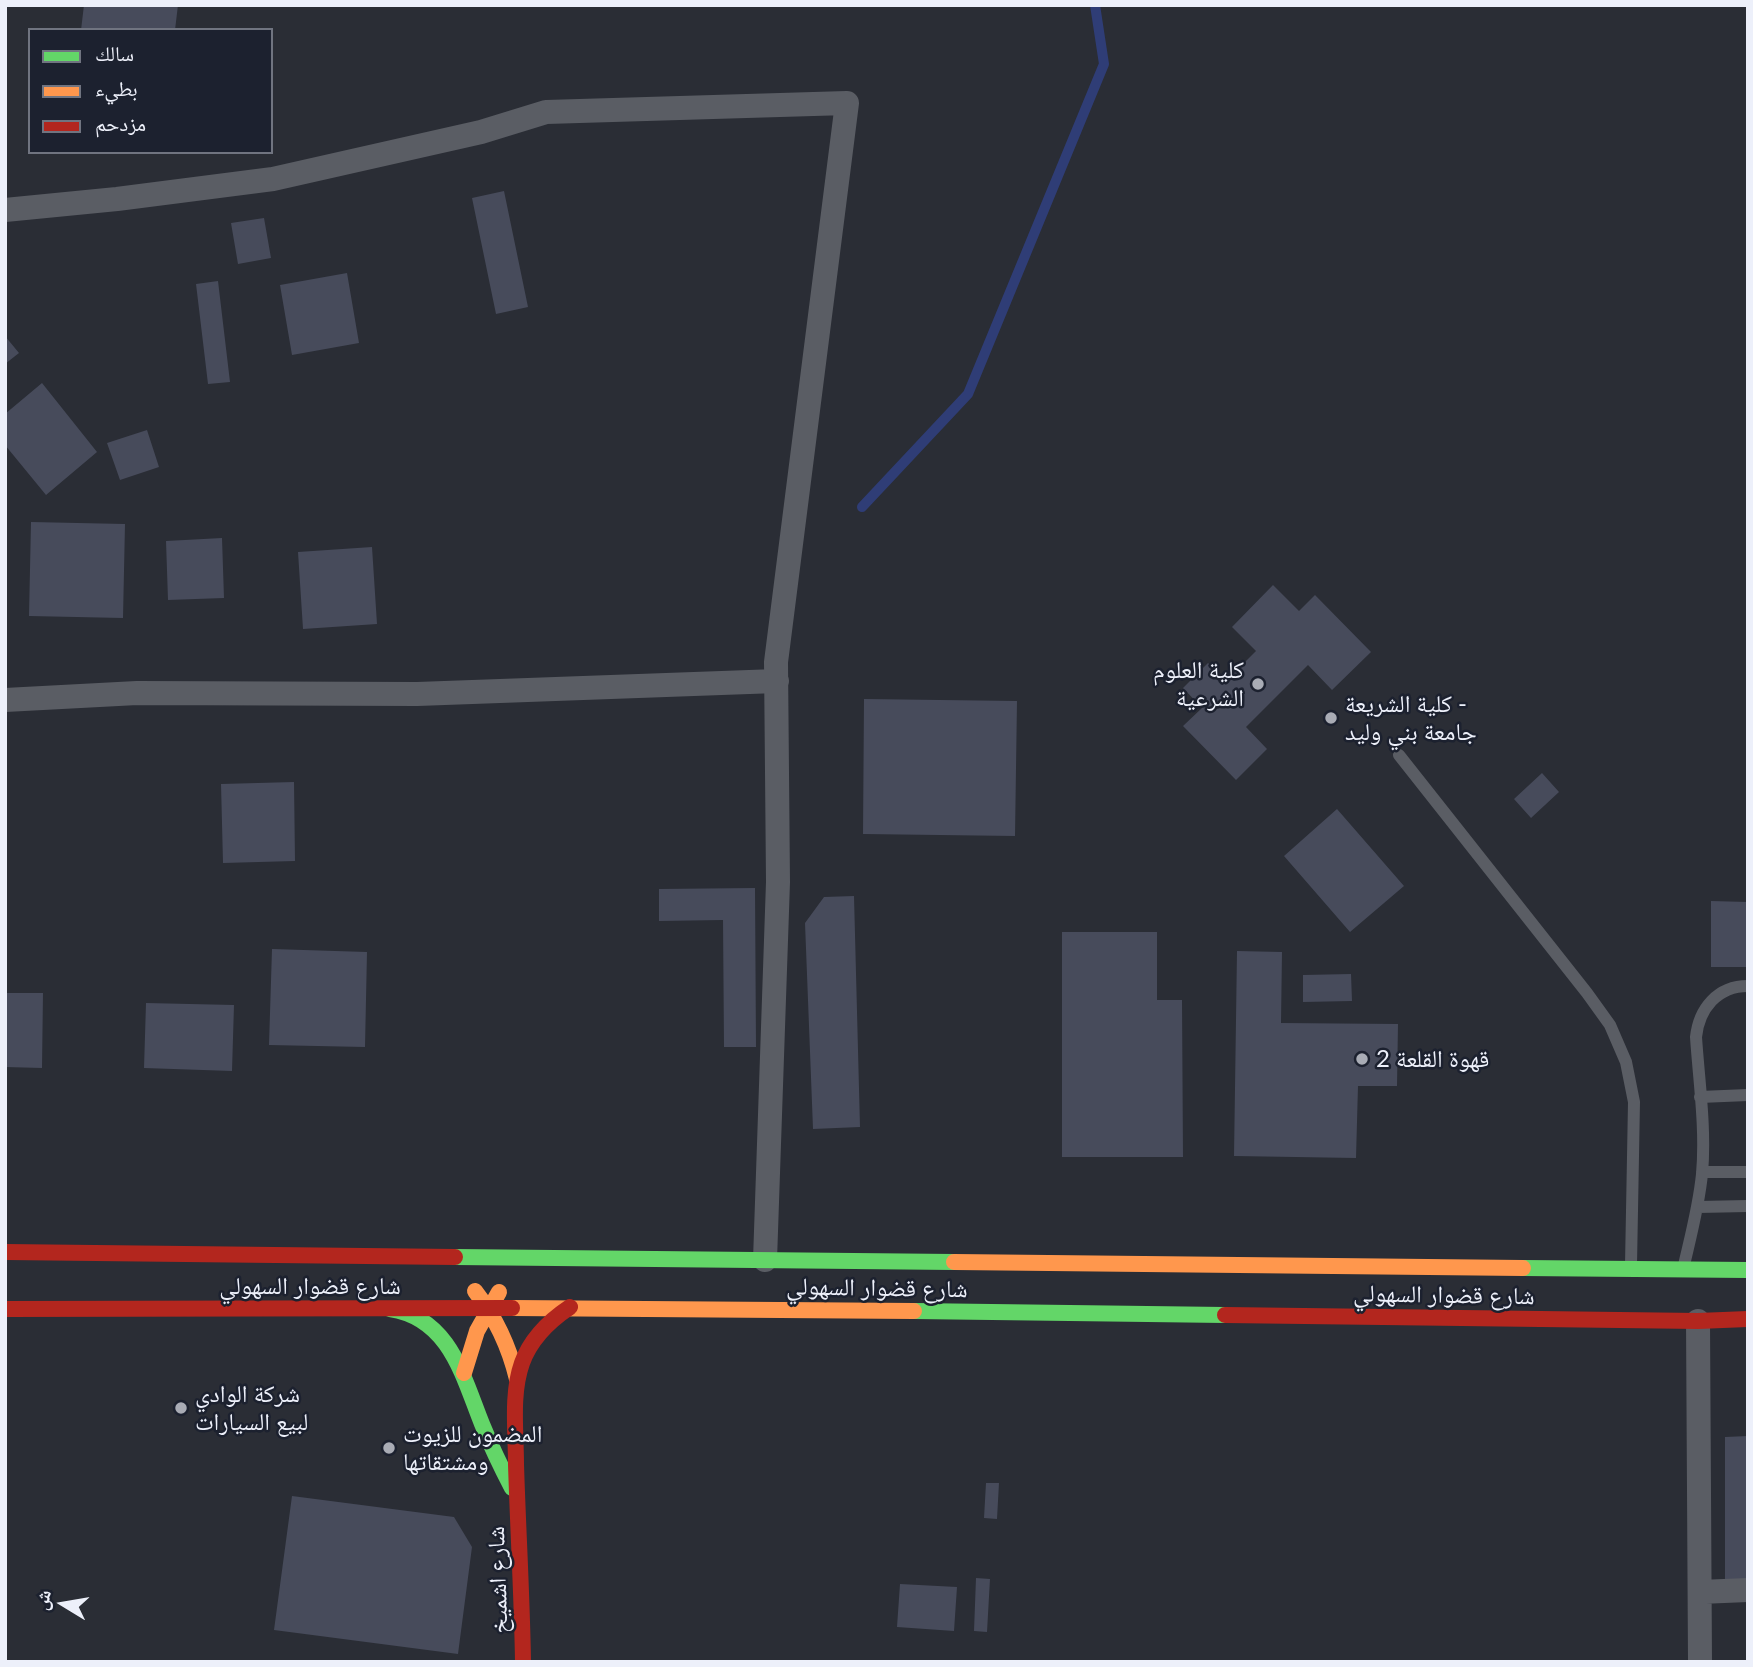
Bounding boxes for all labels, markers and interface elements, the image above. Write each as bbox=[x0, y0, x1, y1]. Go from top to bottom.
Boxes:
legend bbox=[28, 28, 273, 154]
text: سالك bbox=[95, 40, 134, 65]
text: بطيء bbox=[95, 75, 138, 100]
text: مزدحم bbox=[95, 110, 146, 135]
place label: كلية العلوم الشرعية bbox=[1153, 656, 1244, 712]
marker: كلية العلوم الشرعية bbox=[1250, 676, 1266, 692]
place label: كلية الشريعة - جامعة بني وليد bbox=[1345, 690, 1477, 746]
marker: كلية الشريعة - جامعة بني وليد bbox=[1323, 710, 1339, 726]
place label: قهوة القلعة 2 bbox=[1376, 1045, 1489, 1073]
marker: قهوة القلعة 2 bbox=[1354, 1051, 1370, 1067]
street label: شارع قضوار السهولي bbox=[219, 1272, 401, 1300]
street label: شارع قضوار السهولي bbox=[786, 1272, 968, 1304]
street label: شارع قضوار السهولي bbox=[1353, 1279, 1535, 1311]
place label: شركة الوادي لبيع السيارات bbox=[195, 1380, 308, 1436]
marker: شركة الوادي لبيع السيارات bbox=[173, 1400, 189, 1416]
place label: المضمون للزيوت ومشتقاتها bbox=[403, 1420, 542, 1476]
marker: المضمون للزيوت ومشتقاتها bbox=[381, 1440, 397, 1456]
street label: شارع اشميخ bbox=[482, 1526, 514, 1634]
north arrow bbox=[28, 1569, 98, 1639]
text: ش bbox=[29, 1588, 55, 1612]

